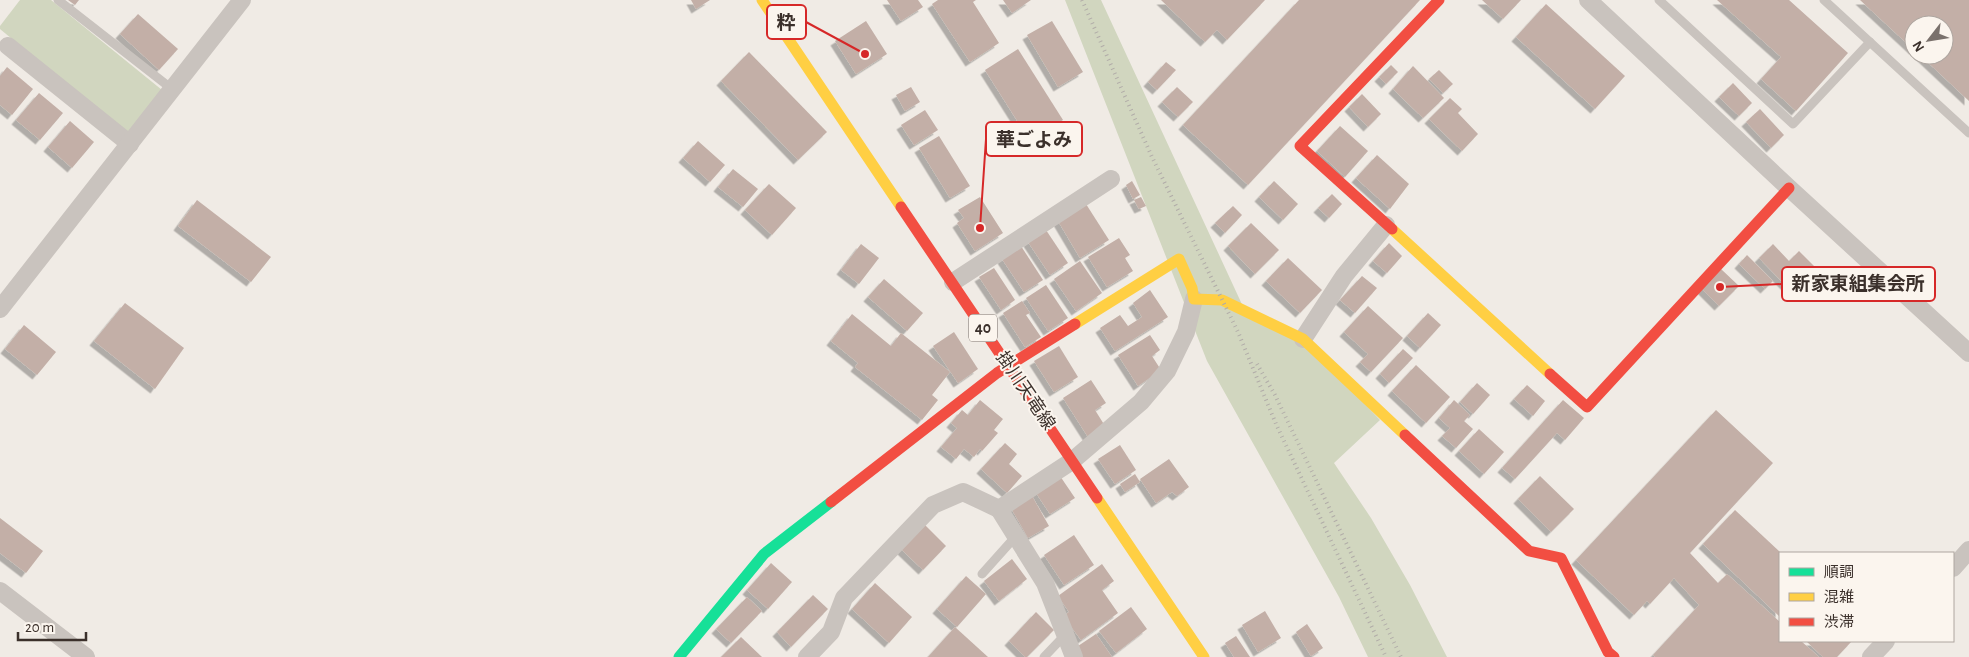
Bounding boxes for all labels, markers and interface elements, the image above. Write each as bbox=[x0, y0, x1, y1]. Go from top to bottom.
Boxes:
callout: 粋 bbox=[767, 5, 806, 39]
text: 粋 bbox=[776, 13, 796, 33]
north arrow bbox=[1904, 15, 1954, 65]
text: N bbox=[1910, 38, 1927, 54]
callout: 華ごよみ bbox=[986, 122, 1082, 156]
text: 華ごよみ bbox=[996, 129, 1072, 150]
callout: 新家東組集会所 bbox=[1782, 267, 1935, 301]
text: 新家東組集会所 bbox=[1791, 273, 1925, 294]
road number: 40 bbox=[969, 314, 997, 342]
street label: 掛川天竜線 bbox=[992, 348, 1059, 433]
legend bbox=[1779, 552, 1954, 642]
text: 順調 bbox=[1824, 565, 1854, 580]
text: 混雑 bbox=[1824, 589, 1854, 605]
scale bar bbox=[18, 610, 85, 642]
text: 渋滞 bbox=[1824, 614, 1854, 630]
text: 20 m bbox=[25, 620, 54, 635]

